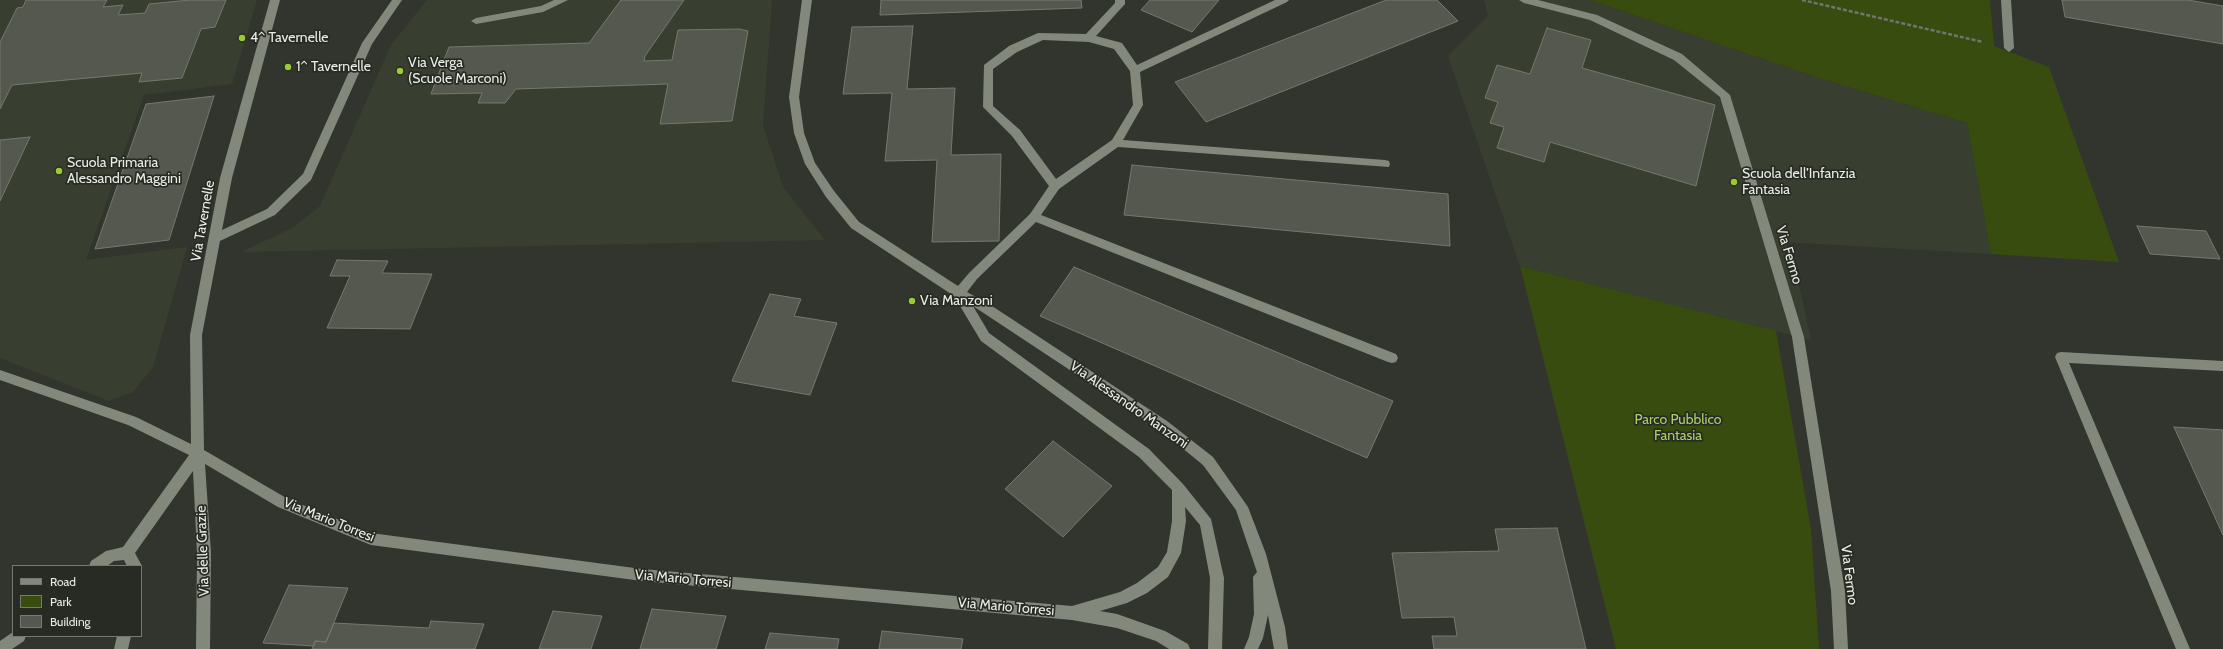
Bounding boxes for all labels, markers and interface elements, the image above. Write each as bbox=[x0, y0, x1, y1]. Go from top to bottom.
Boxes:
place label: 4^ Tavernelle bbox=[250, 30, 329, 46]
marker: 4^ Tavernelle bbox=[237, 33, 247, 43]
place label: Via Verga (Scuole Marconi) bbox=[408, 55, 507, 88]
place label: 1^ Tavernelle bbox=[296, 59, 371, 75]
marker: 1^ Tavernelle bbox=[283, 62, 293, 72]
marker: Via Verga (Scuole Marconi) bbox=[395, 66, 405, 76]
place label: Scuola Primaria Alessandro Maggini bbox=[67, 155, 181, 188]
marker: Scuola Primaria Alessandro Maggini bbox=[54, 166, 64, 176]
place label: Scuola dell’Infanzia Fantasia bbox=[1742, 166, 1855, 198]
marker: Scuola dell’Infanzia Fantasia bbox=[1729, 177, 1739, 187]
street label: Via Tavernelle bbox=[188, 179, 218, 263]
street label: Via Fermo bbox=[1772, 224, 1806, 286]
place label: Via Manzoni bbox=[920, 293, 993, 309]
marker: Via Manzoni bbox=[907, 296, 917, 306]
street label: Via Alessandro Manzoni bbox=[1067, 358, 1191, 452]
park label: Parco Pubblico Fantasia bbox=[1635, 412, 1721, 444]
street label: Via Mario Torresi bbox=[281, 494, 377, 546]
street label: Via delle Grazie bbox=[193, 505, 213, 597]
street label: Via Fermo bbox=[1837, 544, 1861, 606]
legend bbox=[12, 565, 142, 637]
street label: Via Mario Torresi bbox=[634, 566, 732, 592]
text: Road bbox=[50, 574, 76, 589]
text: Park bbox=[50, 594, 72, 609]
street label: Via Mario Torresi bbox=[957, 594, 1055, 620]
text: Building bbox=[50, 614, 91, 629]

